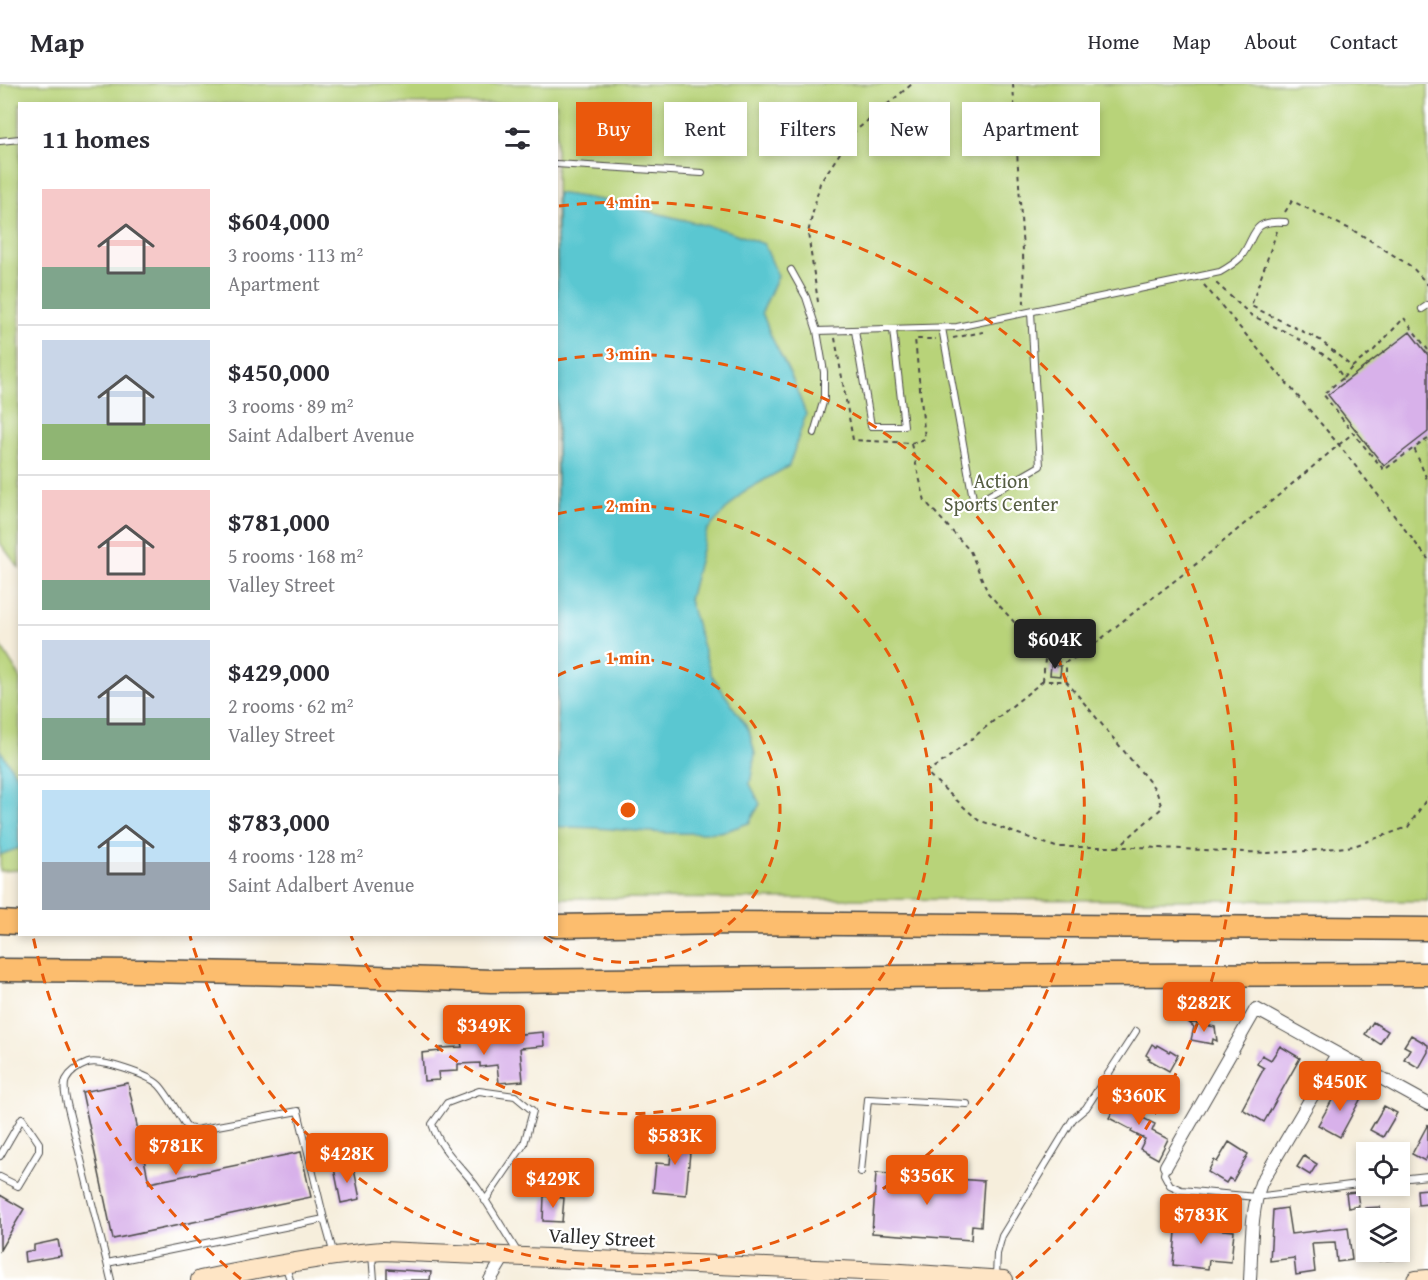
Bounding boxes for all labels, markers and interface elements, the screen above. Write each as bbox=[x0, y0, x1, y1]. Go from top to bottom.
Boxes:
text: Map bbox=[30, 21, 84, 62]
text: Home bbox=[1088, 26, 1139, 57]
text: Map bbox=[1172, 26, 1211, 57]
text: About bbox=[1244, 26, 1297, 57]
text: Contact bbox=[1330, 26, 1398, 57]
chip: Buy bbox=[576, 102, 652, 156]
chip: Rent bbox=[664, 102, 747, 156]
chip: Filters bbox=[759, 102, 857, 156]
chip: New bbox=[869, 102, 950, 156]
chip: Apartment bbox=[962, 102, 1100, 156]
text: 11 homes bbox=[42, 119, 150, 158]
icon: filters bbox=[501, 122, 534, 155]
text: 4 min bbox=[606, 188, 651, 215]
text: $604,000 bbox=[228, 201, 330, 240]
icon: home bbox=[90, 213, 162, 285]
text: 3 rooms · 113 m² bbox=[228, 240, 363, 269]
text: Apartment bbox=[228, 269, 320, 298]
text: 3 min bbox=[606, 340, 651, 367]
text: $450,000 bbox=[228, 352, 330, 391]
icon: home bbox=[90, 364, 162, 436]
text: 3 rooms · 89 m² bbox=[228, 391, 354, 420]
text: Saint Adalbert Avenue bbox=[228, 420, 414, 449]
park label: Action Sports Center bbox=[944, 466, 1058, 518]
text: 2 min bbox=[606, 492, 651, 519]
text: $781,000 bbox=[228, 502, 330, 541]
icon: home bbox=[90, 514, 162, 586]
text: 5 rooms · 168 m² bbox=[228, 541, 363, 570]
text: Valley Street bbox=[228, 570, 335, 599]
pin: $604K bbox=[1013, 619, 1097, 670]
text: $604K bbox=[1028, 624, 1082, 653]
text: 1 min bbox=[606, 644, 651, 671]
text: $429,000 bbox=[228, 652, 330, 691]
icon: home bbox=[90, 664, 162, 736]
text: 2 rooms · 62 m² bbox=[228, 691, 354, 720]
text: Valley Street bbox=[228, 720, 335, 749]
centre of rings bbox=[618, 800, 638, 820]
text: $783,000 bbox=[228, 802, 330, 841]
icon: home bbox=[90, 814, 162, 886]
text: 4 rooms · 128 m² bbox=[228, 841, 363, 870]
text: Saint Adalbert Avenue bbox=[228, 870, 414, 899]
pin: $282K bbox=[1162, 982, 1246, 1033]
text: $282K bbox=[1177, 987, 1231, 1016]
pin: $349K bbox=[442, 1005, 526, 1056]
text: $349K bbox=[457, 1010, 511, 1039]
pin: $450K bbox=[1298, 1061, 1382, 1112]
text: $450K bbox=[1313, 1066, 1367, 1095]
pin: $360K bbox=[1097, 1075, 1181, 1126]
text: $360K bbox=[1112, 1080, 1166, 1109]
pin: $583K bbox=[633, 1115, 717, 1166]
text: $583K bbox=[648, 1120, 702, 1149]
pin: $781K bbox=[134, 1125, 218, 1176]
text: $781K bbox=[149, 1130, 203, 1159]
pin: $428K bbox=[305, 1133, 389, 1184]
text: $428K bbox=[320, 1138, 374, 1167]
map controls bbox=[1356, 1142, 1410, 1262]
button: locate bbox=[1356, 1142, 1410, 1196]
pin: $356K bbox=[885, 1155, 969, 1206]
pin: $429K bbox=[511, 1158, 595, 1209]
text: $356K bbox=[900, 1160, 954, 1189]
text: $429K bbox=[526, 1163, 580, 1192]
pin: $783K bbox=[1159, 1194, 1243, 1245]
text: $783K bbox=[1174, 1199, 1228, 1228]
button: layers bbox=[1356, 1208, 1410, 1262]
street label: Valley Street bbox=[548, 1220, 656, 1254]

